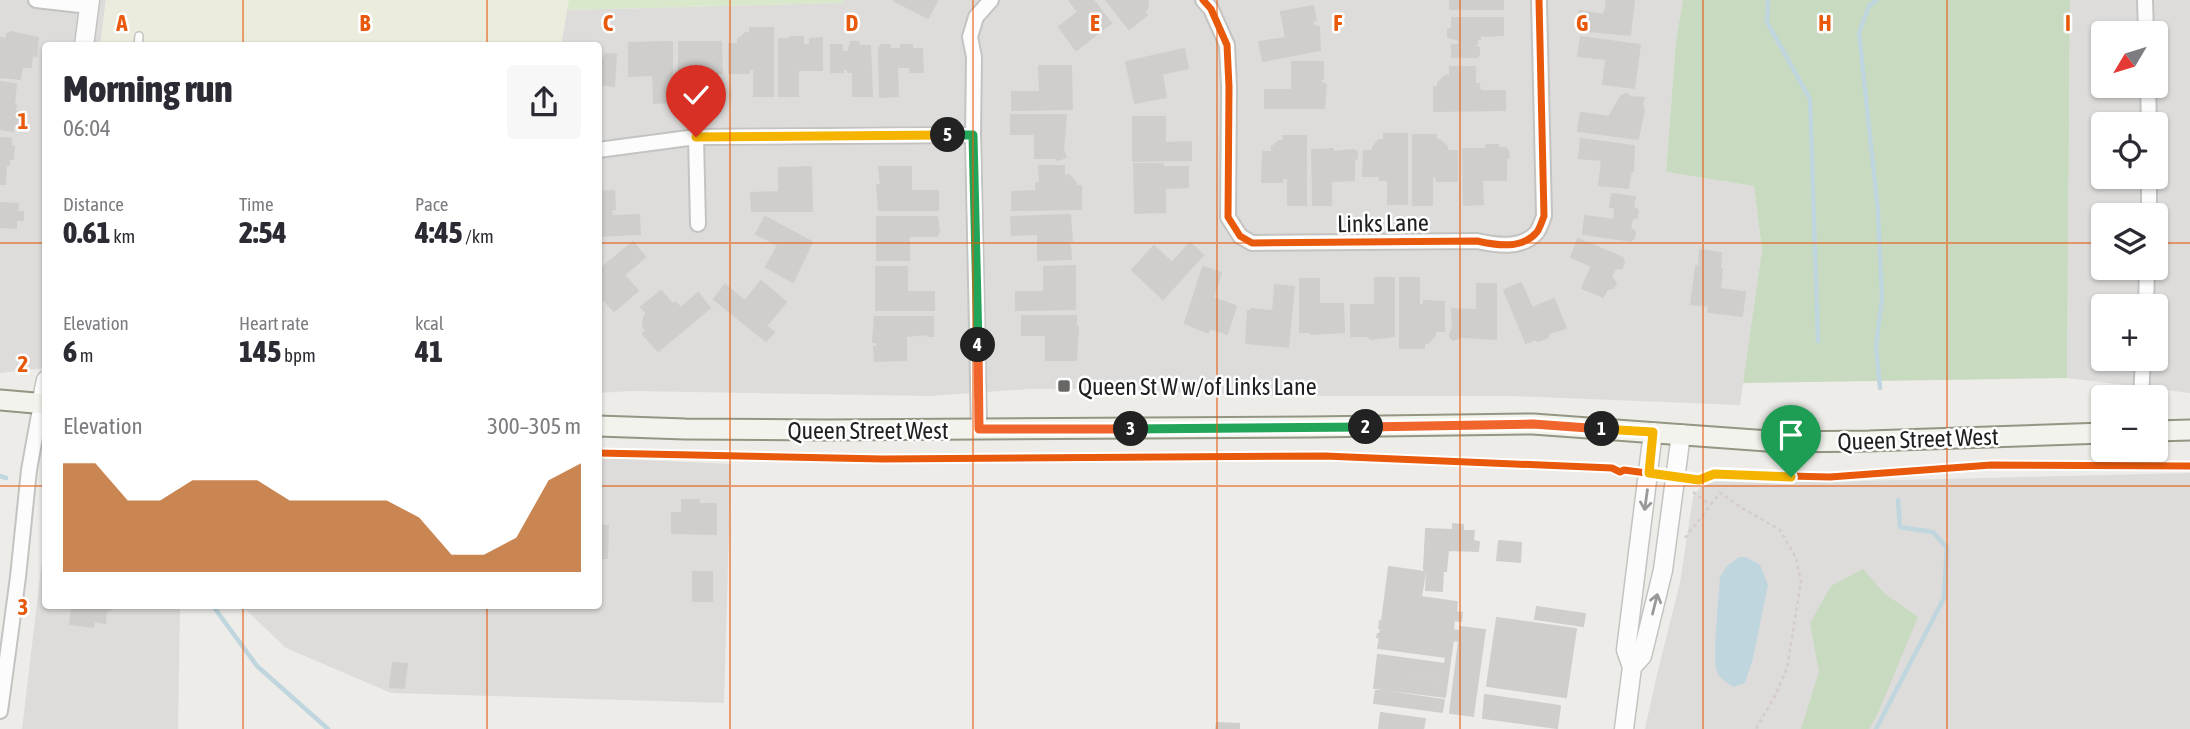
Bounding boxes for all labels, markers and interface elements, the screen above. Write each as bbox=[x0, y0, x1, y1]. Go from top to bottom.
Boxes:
text: A bbox=[115, 10, 128, 36]
text: B bbox=[360, 10, 371, 36]
text: C bbox=[603, 10, 614, 36]
text: D bbox=[846, 10, 859, 36]
text: E bbox=[1090, 10, 1100, 36]
text: F bbox=[1333, 10, 1343, 36]
text: G bbox=[1576, 10, 1588, 36]
text: H bbox=[1818, 10, 1832, 36]
text: I bbox=[2065, 10, 2071, 36]
north arrow bbox=[2091, 21, 2168, 98]
map controls bbox=[2091, 21, 2168, 462]
button: share bbox=[507, 65, 581, 139]
pin bbox=[666, 65, 726, 137]
text: Morning run bbox=[63, 67, 233, 110]
icon: check bbox=[677, 76, 715, 114]
text: 1 bbox=[18, 108, 29, 134]
button: locate bbox=[2091, 112, 2168, 189]
text: 06:04 bbox=[63, 115, 111, 141]
pin: 5 bbox=[930, 118, 965, 152]
text: 5 bbox=[943, 123, 952, 145]
text: Distance bbox=[63, 193, 124, 215]
text: Time bbox=[239, 193, 274, 215]
text: Pace bbox=[415, 193, 448, 215]
button: layers bbox=[2091, 203, 2168, 280]
street label: Links Lane bbox=[1337, 209, 1429, 237]
text: 0.61 bbox=[63, 215, 111, 249]
text: 2:54 bbox=[239, 215, 287, 249]
text: 4:45 bbox=[415, 215, 463, 249]
text: km bbox=[111, 225, 135, 247]
text: /km bbox=[463, 225, 494, 247]
button: + bbox=[2091, 294, 2168, 371]
text: Elevation bbox=[63, 312, 129, 334]
text: Heart rate bbox=[239, 312, 309, 334]
text: kcal bbox=[415, 312, 444, 334]
pin: 4 bbox=[960, 328, 996, 362]
text: 4 bbox=[973, 333, 982, 355]
text: 6 bbox=[63, 334, 77, 368]
text: 145 bbox=[239, 334, 281, 368]
text: 41 bbox=[415, 334, 443, 368]
text: m bbox=[77, 344, 93, 366]
text: bpm bbox=[281, 344, 316, 366]
text: 2 bbox=[18, 351, 28, 377]
place label: Queen St W w/of Links Lane bbox=[1078, 373, 1317, 400]
marker: Queen St W w/of Links Lane bbox=[1056, 378, 1072, 394]
button: − bbox=[2091, 385, 2168, 462]
pin bbox=[1761, 405, 1821, 477]
pin: 2 bbox=[1348, 410, 1384, 444]
pin: 3 bbox=[1114, 412, 1148, 446]
pin: 1 bbox=[1584, 412, 1620, 446]
text: Elevation bbox=[63, 413, 143, 439]
text: 300–305 m bbox=[487, 413, 581, 439]
text: 2 bbox=[1361, 415, 1370, 437]
icon: arrive bbox=[1772, 416, 1810, 454]
street label: Queen Street West bbox=[787, 417, 949, 444]
text: 3 bbox=[1126, 417, 1135, 439]
text: 1 bbox=[1597, 417, 1606, 439]
street label: Queen Street West bbox=[1837, 423, 1999, 455]
one-way arrow bbox=[1639, 488, 1652, 511]
one-way arrow bbox=[1649, 593, 1662, 616]
text: 3 bbox=[18, 594, 28, 620]

